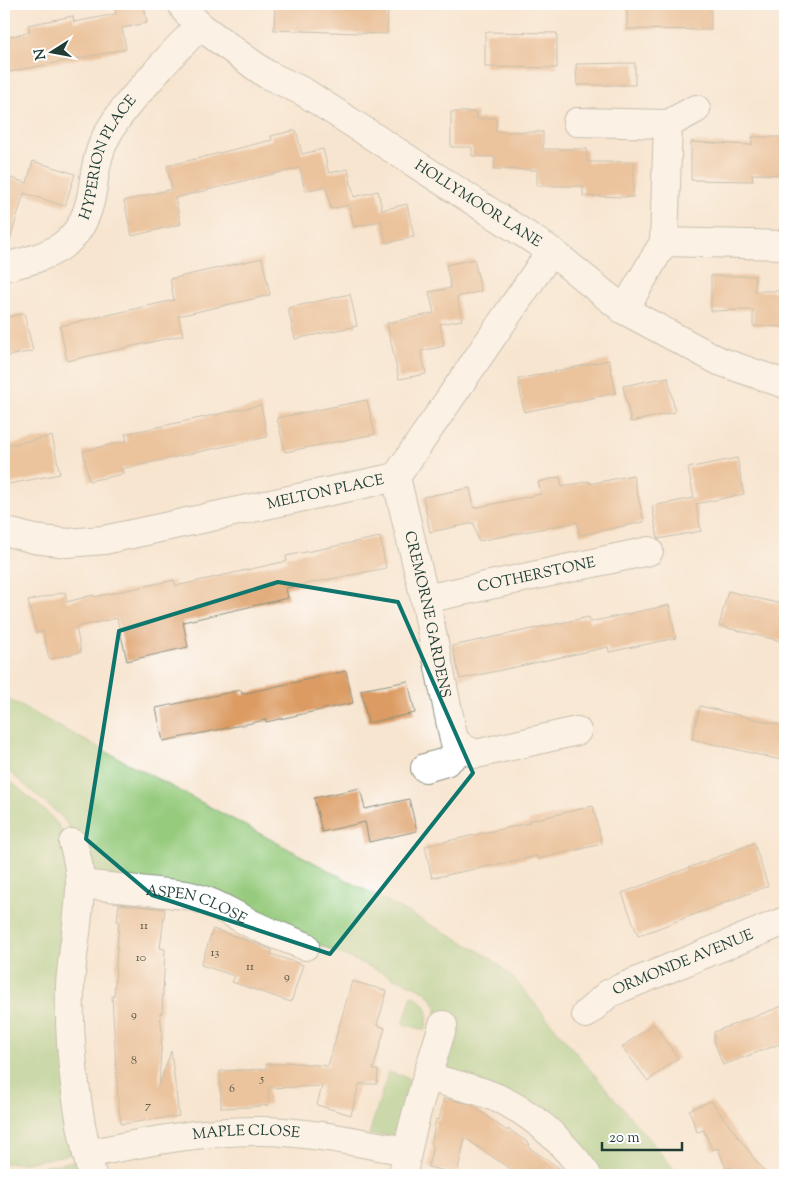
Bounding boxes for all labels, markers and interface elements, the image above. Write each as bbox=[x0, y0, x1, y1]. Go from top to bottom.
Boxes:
north arrow bbox=[28, 28, 78, 78]
text: N bbox=[30, 47, 52, 61]
street label: HYPERION PLACE bbox=[74, 91, 142, 223]
street label: HOLLYMOOR LANE bbox=[410, 155, 545, 253]
street label: MELTON PLACE bbox=[265, 469, 386, 515]
street label: CREMORNE GARDENS bbox=[399, 529, 456, 700]
street label: COTHERSTONE bbox=[476, 552, 597, 598]
street label: ASPEN CLOSE bbox=[145, 880, 251, 930]
house number: 11 bbox=[140, 917, 148, 935]
street label: ORMONDE AVENUE bbox=[609, 925, 757, 1001]
house number: 13 bbox=[211, 944, 220, 962]
house number: 10 bbox=[136, 949, 146, 967]
house number: 11 bbox=[246, 958, 254, 976]
house number: 9 bbox=[284, 968, 290, 986]
house number: 9 bbox=[131, 1006, 137, 1024]
house number: 8 bbox=[131, 1052, 137, 1070]
house number: 5 bbox=[259, 1070, 264, 1088]
house number: 6 bbox=[229, 1080, 235, 1098]
house number: 7 bbox=[145, 1097, 151, 1115]
scale bar bbox=[602, 1119, 682, 1151]
street label: MAPLE CLOSE bbox=[191, 1120, 301, 1146]
text: 20 m bbox=[609, 1128, 640, 1149]

